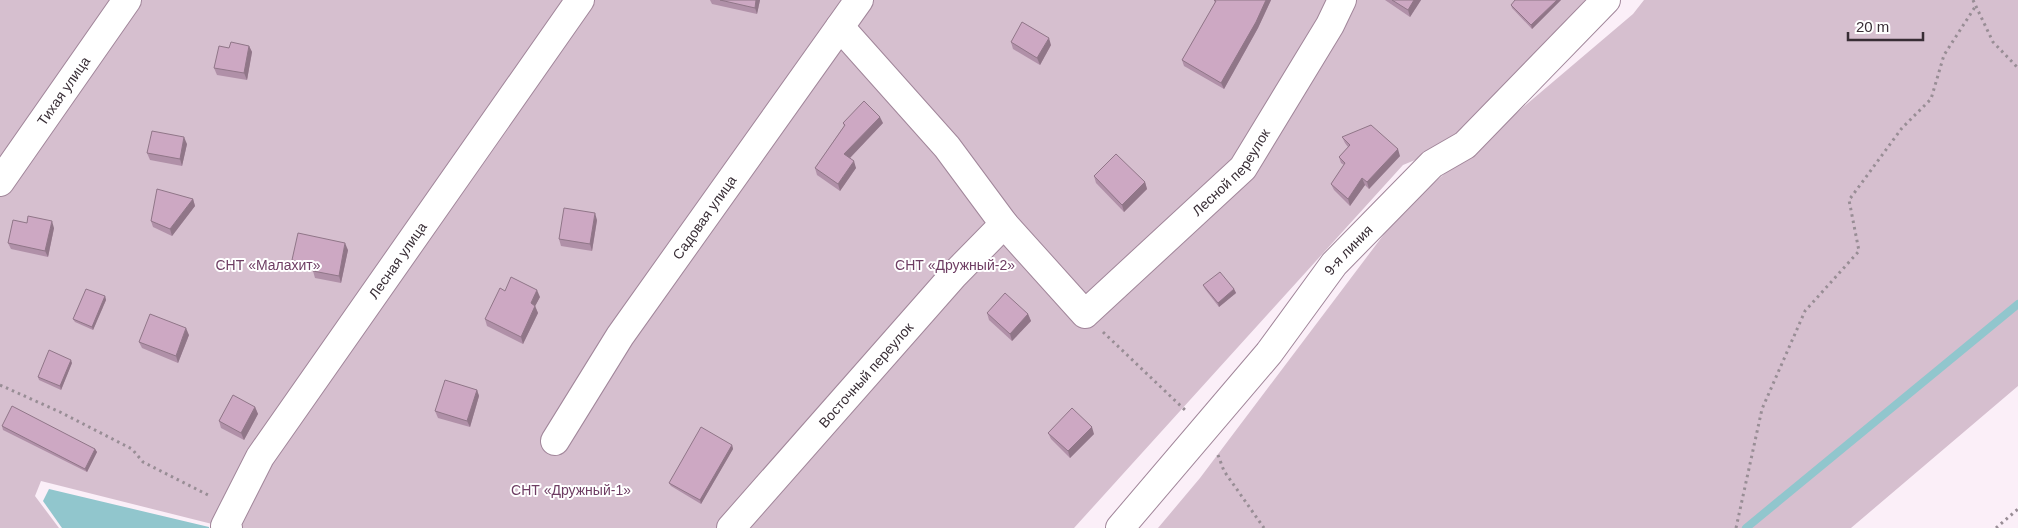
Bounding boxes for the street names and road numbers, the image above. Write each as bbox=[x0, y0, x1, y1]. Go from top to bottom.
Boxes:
street label: Тихая улица bbox=[34, 53, 93, 129]
street label: Лесной переулок bbox=[1189, 125, 1274, 219]
street label: Садовая улица bbox=[669, 172, 740, 262]
street label: Лесная улица bbox=[365, 219, 430, 302]
street label: 9-я линия bbox=[1321, 222, 1376, 278]
street label: Восточный переулок bbox=[815, 319, 917, 431]

